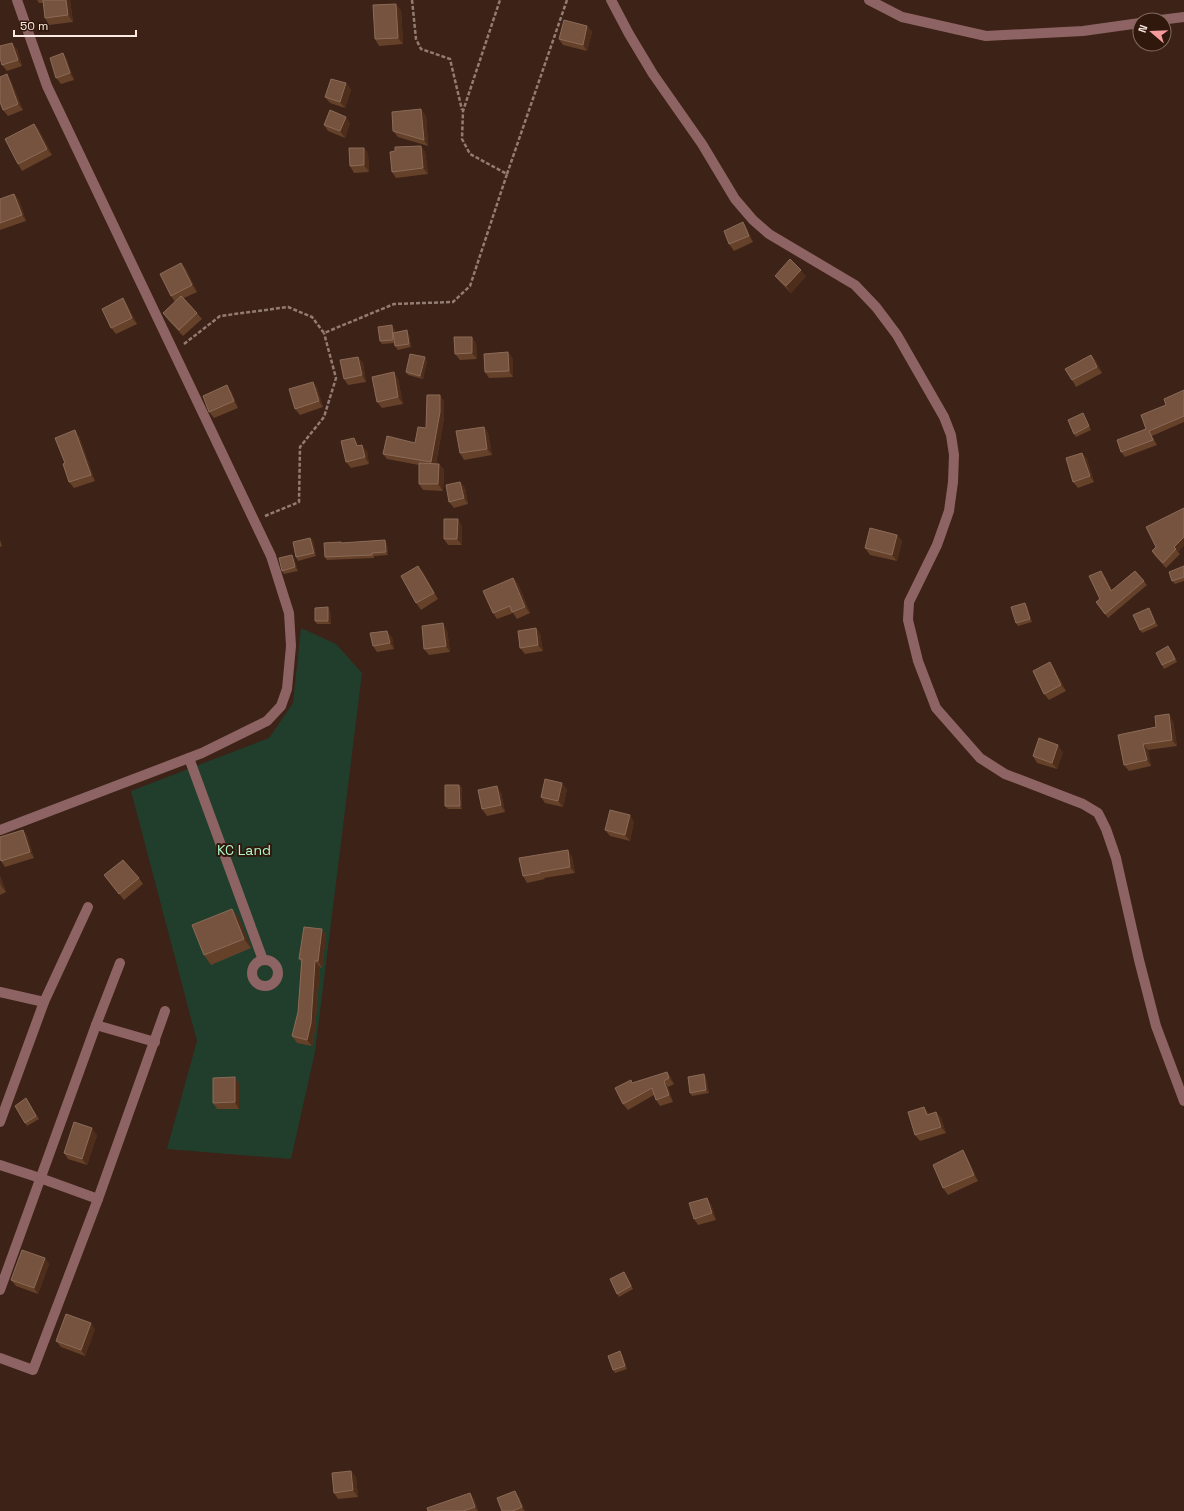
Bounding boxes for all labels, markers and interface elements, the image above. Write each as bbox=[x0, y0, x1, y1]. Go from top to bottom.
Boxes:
scale bar bbox=[14, 12, 136, 38]
north arrow bbox=[1132, 12, 1172, 52]
text: 50 m bbox=[20, 18, 48, 34]
text: N bbox=[1135, 23, 1150, 35]
park label: KC Land bbox=[217, 841, 271, 859]

